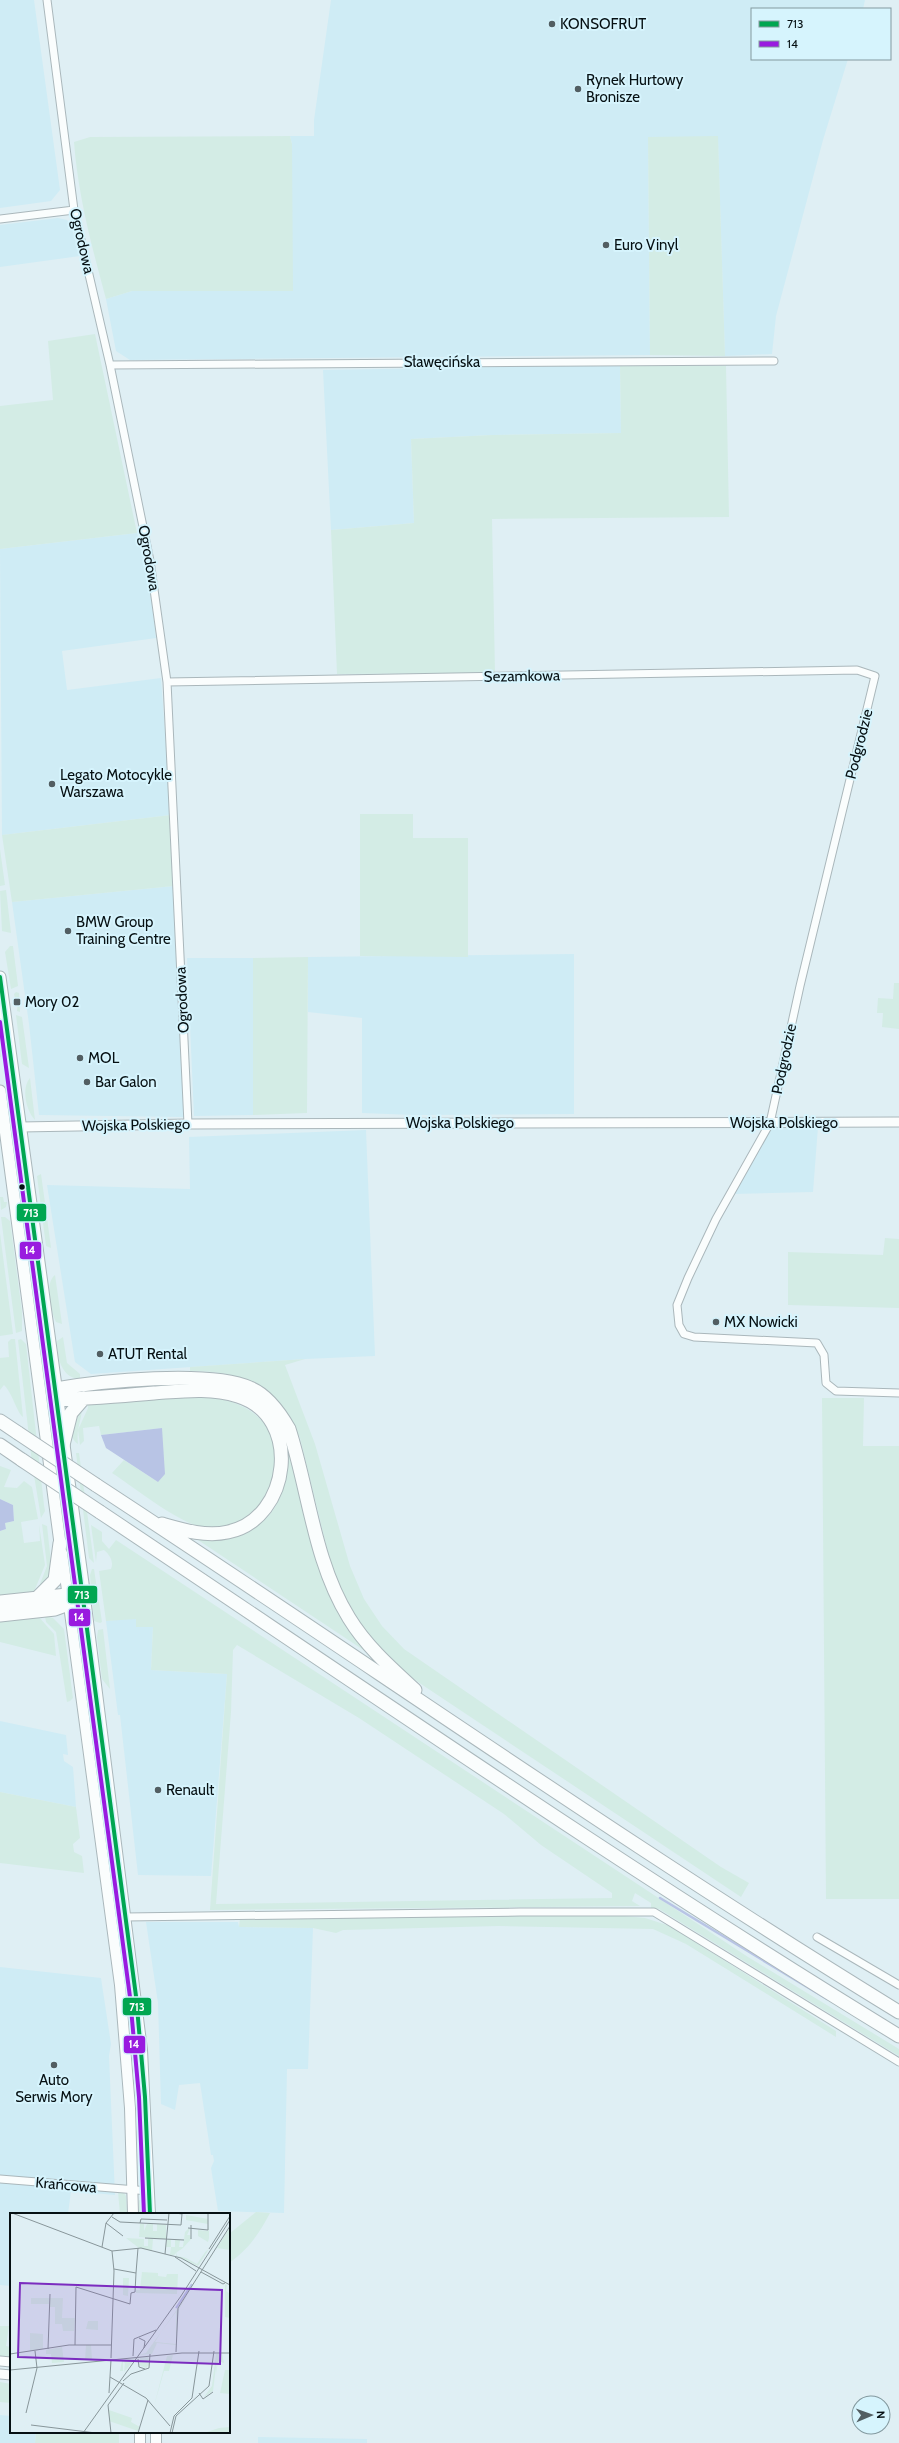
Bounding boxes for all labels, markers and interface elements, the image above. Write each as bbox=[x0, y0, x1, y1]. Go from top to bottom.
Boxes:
legend bbox=[751, 8, 891, 60]
place label: KONSOFRUT bbox=[560, 15, 646, 33]
text: 713 bbox=[787, 16, 803, 31]
marker: KONSOFRUT bbox=[547, 19, 557, 29]
text: 14 bbox=[787, 36, 798, 51]
place label: Rynek Hurtowy Bronisze bbox=[586, 71, 684, 106]
marker: Rynek Hurtowy Bronisze bbox=[573, 84, 583, 94]
street label: Ogrodowa bbox=[66, 207, 98, 276]
place label: Euro Vinyl bbox=[614, 236, 679, 254]
marker: Euro Vinyl bbox=[601, 240, 611, 250]
street label: Sławęcińska bbox=[404, 353, 481, 371]
street label: Ogrodowa bbox=[134, 524, 164, 593]
street label: Sezamkowa bbox=[484, 666, 561, 686]
street label: Podgrodzie bbox=[842, 707, 876, 781]
place label: Legato Motocykle Warszawa bbox=[60, 766, 172, 801]
marker: Legato Motocykle Warszawa bbox=[47, 779, 57, 789]
place label: BMW Group Training Centre bbox=[76, 913, 171, 948]
marker: BMW Group Training Centre bbox=[63, 926, 73, 936]
street label: Ogrodowa bbox=[171, 966, 193, 1034]
place label: Mory 02 bbox=[25, 993, 79, 1011]
marker: Mory 02 bbox=[12, 997, 22, 1007]
street label: Podgrodzie bbox=[768, 1022, 800, 1096]
place label: MOL bbox=[88, 1049, 120, 1067]
marker: MOL bbox=[75, 1053, 85, 1063]
place label: Bar Galon bbox=[95, 1073, 157, 1091]
marker: Bar Galon bbox=[82, 1077, 92, 1087]
street label: Wojska Polskiego bbox=[406, 1114, 514, 1132]
street label: Wojska Polskiego bbox=[730, 1114, 838, 1132]
street label: Wojska Polskiego bbox=[82, 1115, 190, 1135]
unlabelled marker bbox=[17, 1182, 27, 1192]
line badge: 713 bbox=[16, 1203, 47, 1222]
text: 713 bbox=[23, 1206, 39, 1220]
line badge: 14 bbox=[19, 1241, 42, 1260]
text: 14 bbox=[25, 1243, 36, 1257]
place label: MX Nowicki bbox=[724, 1313, 798, 1331]
marker: MX Nowicki bbox=[711, 1317, 721, 1327]
place label: ATUT Rental bbox=[108, 1345, 188, 1363]
marker: ATUT Rental bbox=[95, 1349, 105, 1359]
line badge: 713 bbox=[67, 1585, 98, 1604]
text: 713 bbox=[74, 1588, 90, 1602]
line badge: 14 bbox=[68, 1608, 91, 1627]
text: 14 bbox=[74, 1610, 85, 1624]
place label: Renault bbox=[166, 1781, 214, 1799]
marker: Renault bbox=[153, 1785, 163, 1795]
line badge: 713 bbox=[122, 1997, 152, 2016]
text: 713 bbox=[129, 2000, 145, 2014]
line badge: 14 bbox=[123, 2035, 146, 2054]
text: 14 bbox=[129, 2037, 140, 2051]
marker: Auto Serwis Mory bbox=[49, 2060, 59, 2070]
place label: Auto Serwis Mory bbox=[15, 2071, 93, 2106]
street label: Krańcowa bbox=[35, 2173, 98, 2197]
inset map bbox=[10, 2213, 230, 2433]
north arrow bbox=[851, 2395, 891, 2435]
text: N bbox=[874, 2411, 888, 2419]

